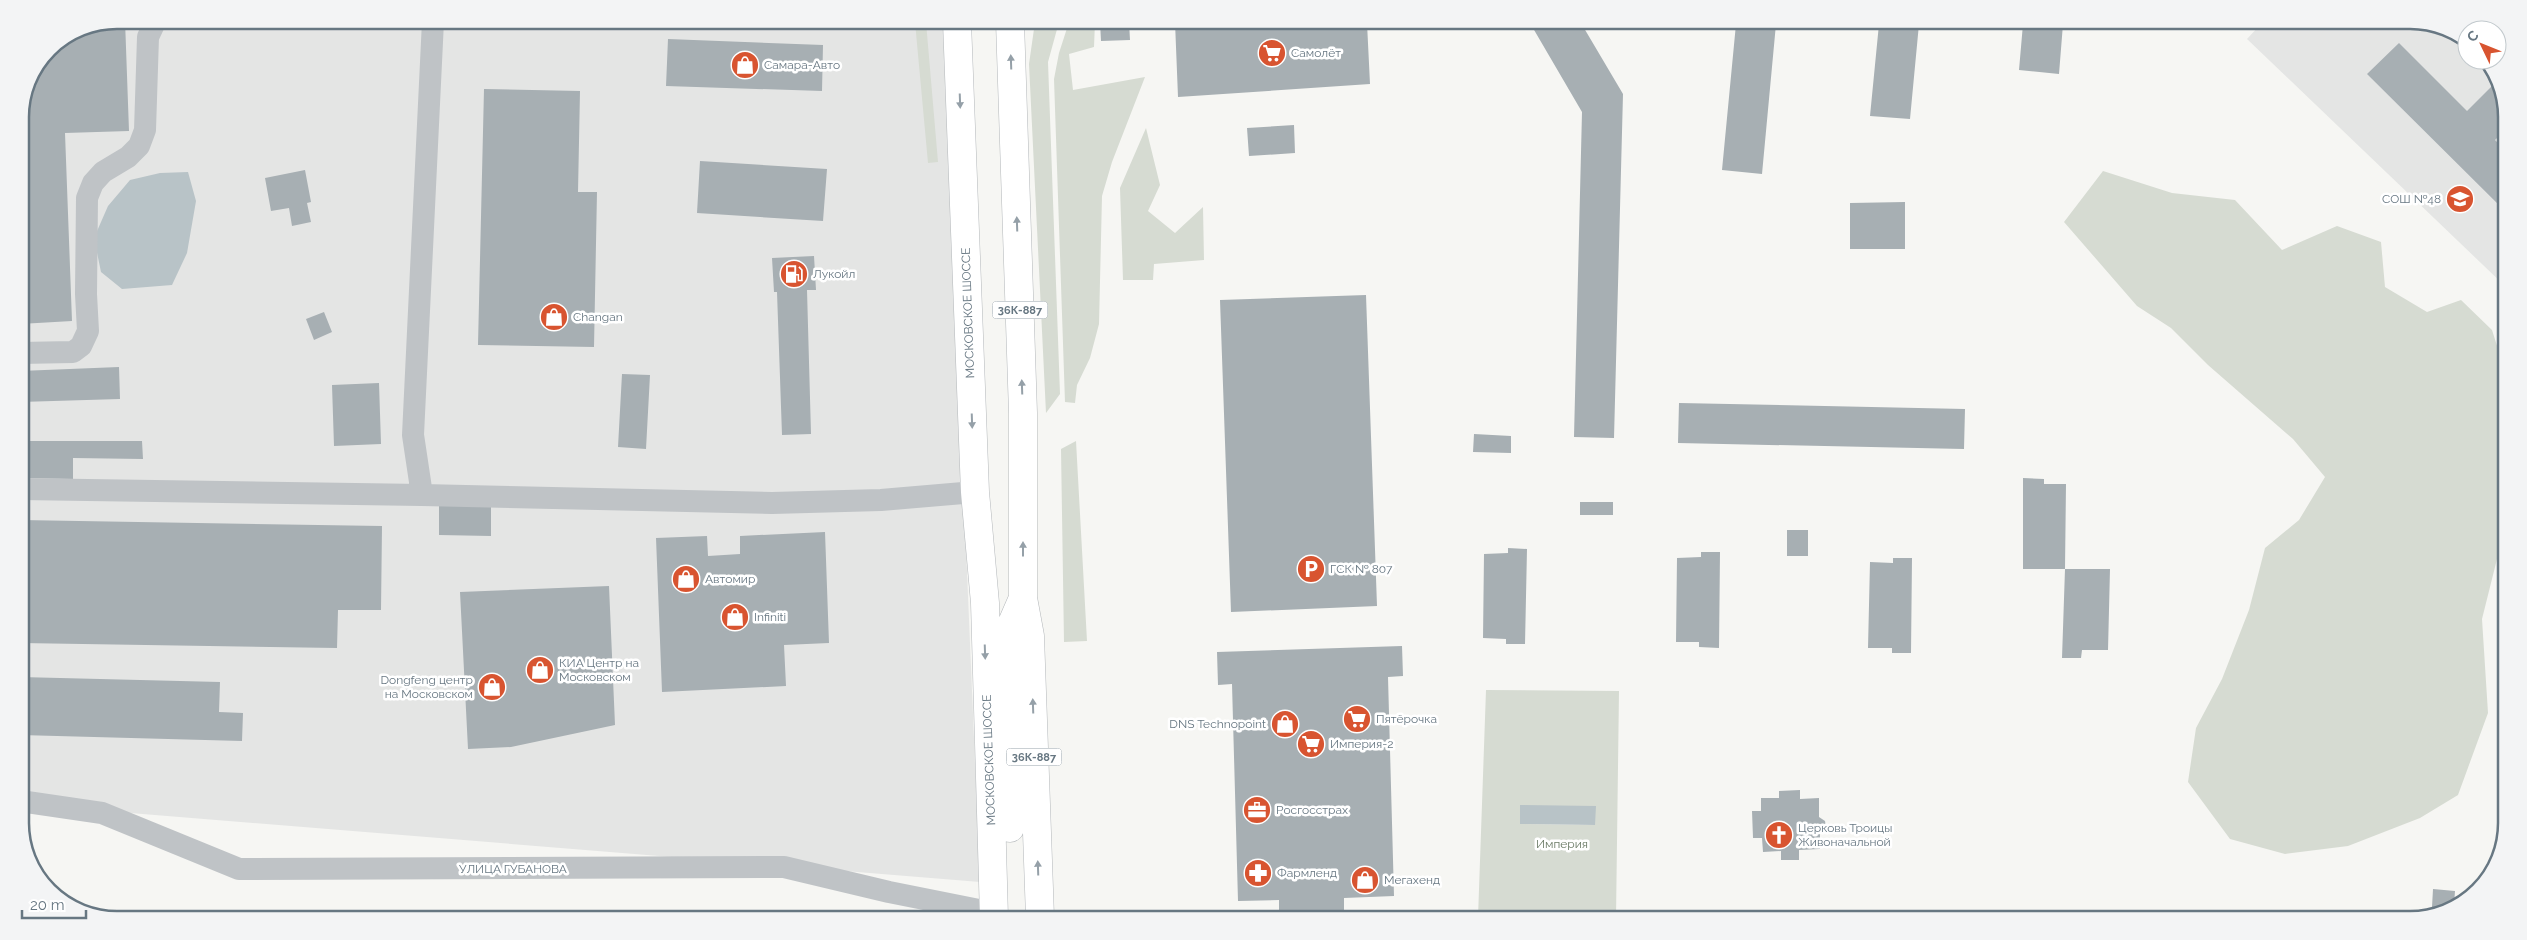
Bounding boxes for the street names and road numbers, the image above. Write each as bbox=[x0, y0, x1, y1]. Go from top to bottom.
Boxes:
street label: МОСКОВСКОЕ ШОССЕ bbox=[959, 247, 977, 379]
road number: 36К-887 bbox=[992, 302, 1048, 318]
street label: МОСКОВСКОЕ ШОССЕ bbox=[980, 694, 998, 826]
road number: 36К-887 bbox=[1006, 749, 1062, 766]
street label: УЛИЦА ГУБАНОВА bbox=[459, 862, 567, 876]

